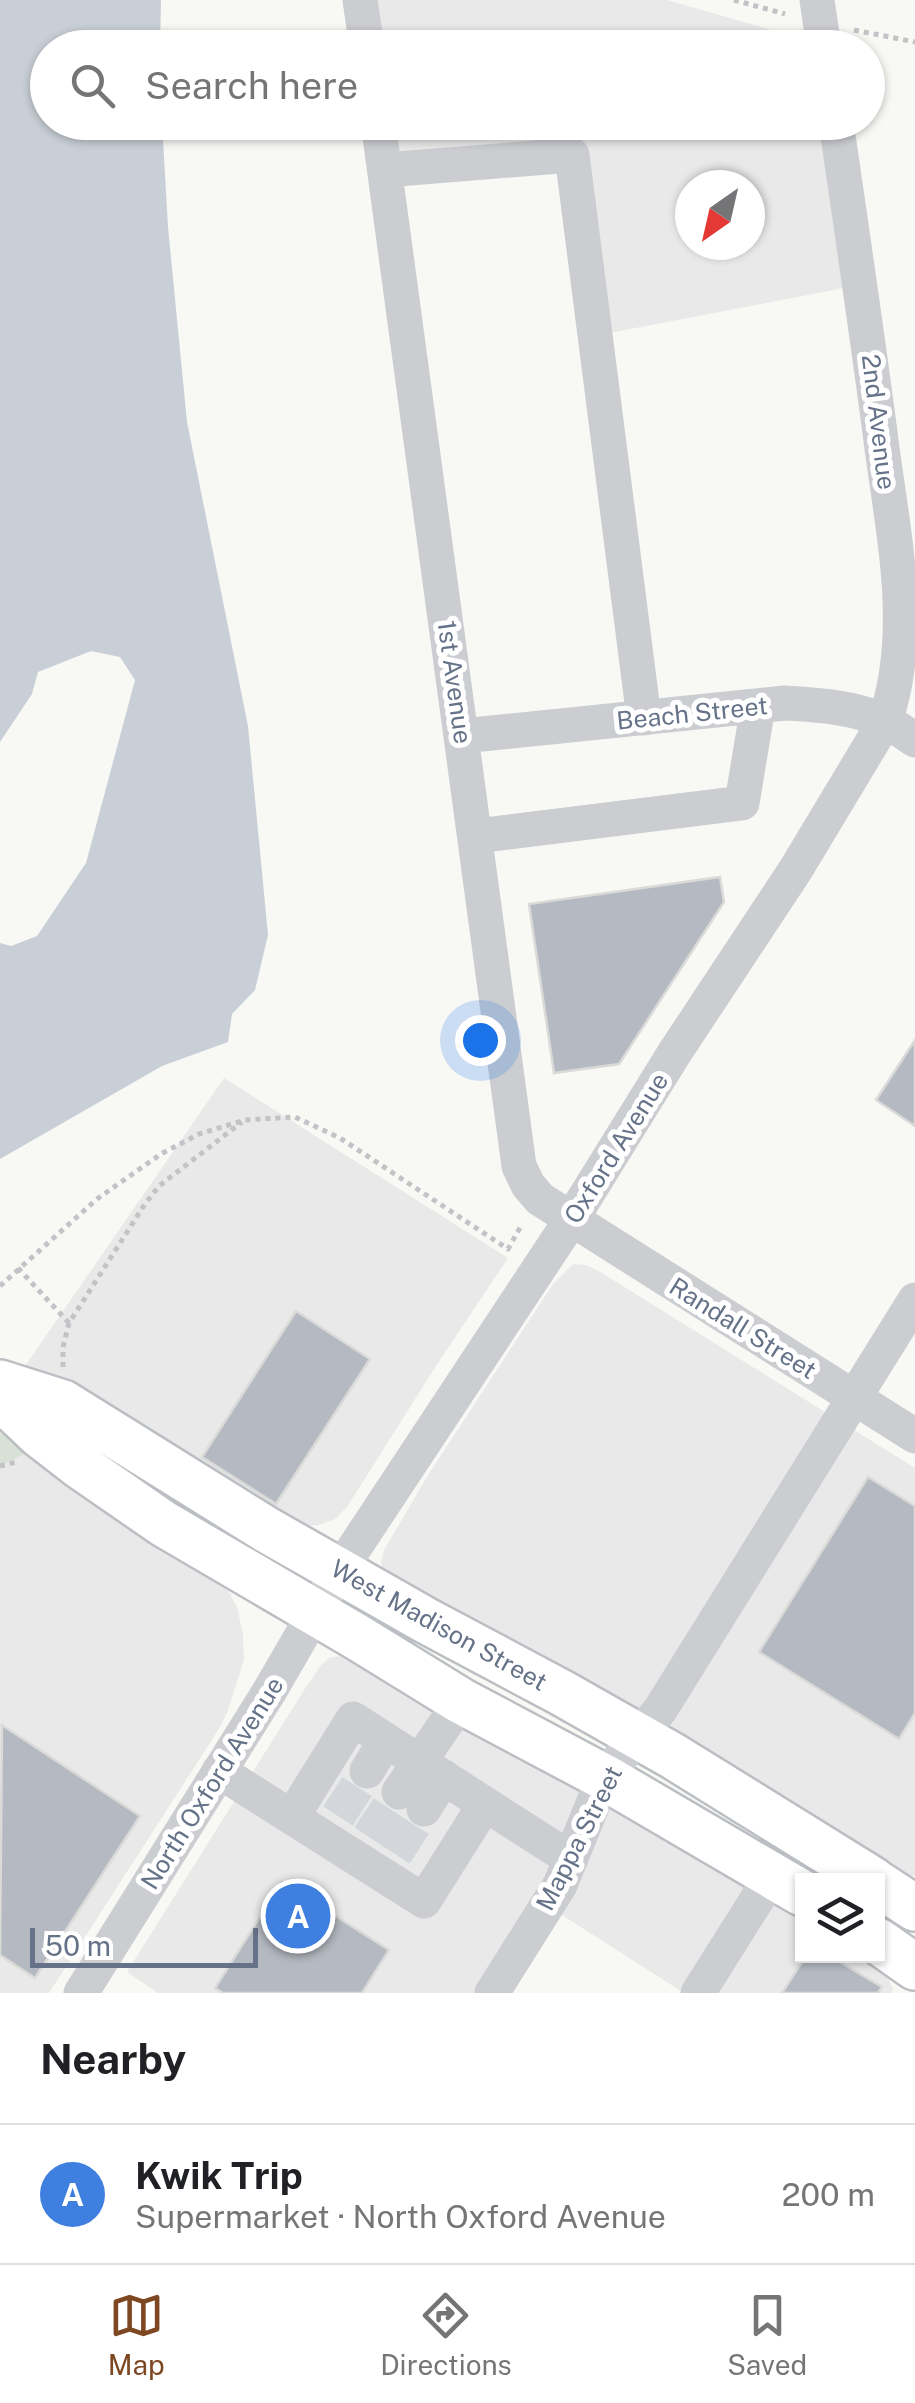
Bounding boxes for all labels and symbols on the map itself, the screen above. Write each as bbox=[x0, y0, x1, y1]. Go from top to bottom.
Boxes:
north arrow bbox=[675, 170, 765, 260]
street label: 2nd Avenue bbox=[856, 353, 902, 491]
street label: 1st Avenue bbox=[432, 618, 478, 746]
street label: Beach Street bbox=[615, 690, 769, 736]
your location bbox=[455, 1015, 506, 1066]
street label: Oxford Avenue bbox=[558, 1067, 674, 1229]
street label: Randall Street bbox=[664, 1271, 822, 1385]
street label: West Madison Street bbox=[326, 1553, 552, 1697]
street label: North Oxford Avenue bbox=[134, 1671, 290, 1895]
street label: Mappa Street bbox=[530, 1761, 628, 1915]
pin: A bbox=[266, 1878, 330, 1954]
scale bar bbox=[30, 1923, 258, 1968]

